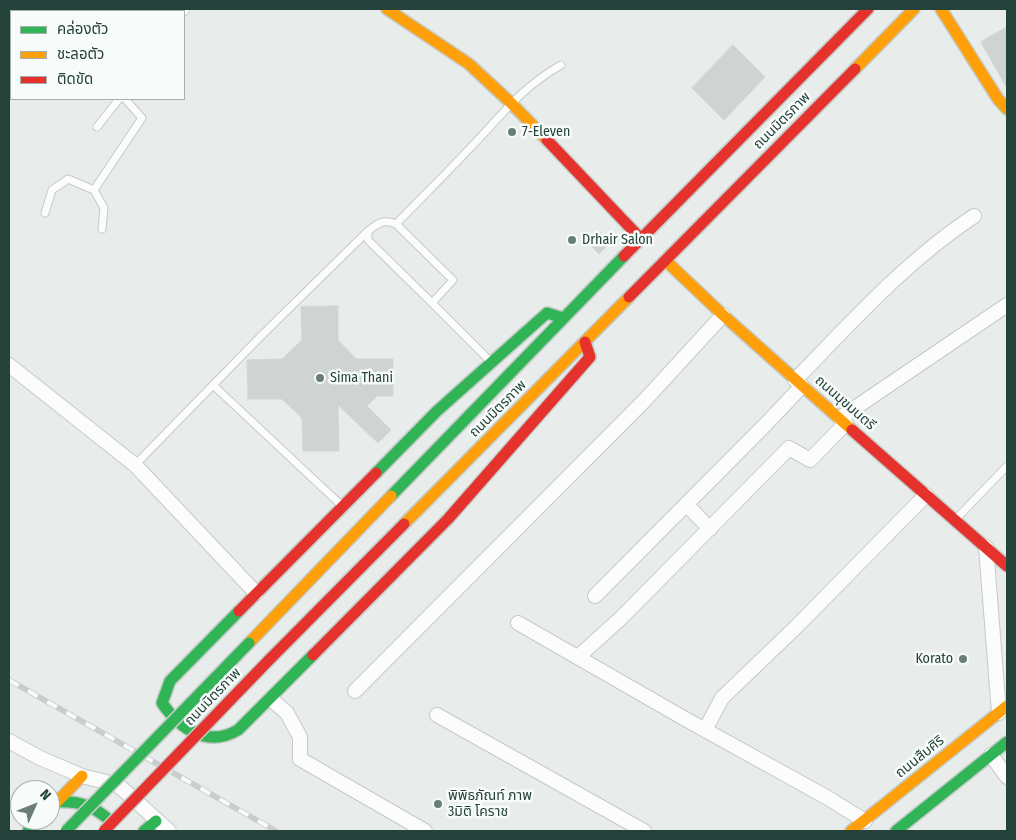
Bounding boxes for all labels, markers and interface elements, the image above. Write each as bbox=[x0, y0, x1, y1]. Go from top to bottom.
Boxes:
legend bbox=[10, 10, 185, 100]
text: คล่องตัว bbox=[57, 20, 108, 38]
text: ชะลอตัว bbox=[57, 45, 104, 63]
text: ติดขัด bbox=[57, 70, 93, 88]
street label: ถนนมิตรภาพ bbox=[750, 89, 814, 153]
place label: 7-Eleven bbox=[522, 124, 570, 140]
marker: 7-Eleven bbox=[506, 126, 518, 138]
place label: Drhair Salon bbox=[582, 232, 653, 248]
marker: Drhair Salon bbox=[566, 234, 578, 246]
place label: Sima Thani bbox=[330, 370, 393, 386]
marker: Sima Thani bbox=[314, 372, 326, 384]
street label: ถนนมุขมนตรี bbox=[811, 372, 879, 434]
street label: ถนนมิตรภาพ bbox=[466, 377, 530, 441]
place label: Korato bbox=[915, 651, 953, 667]
marker: Korato bbox=[957, 653, 969, 665]
street label: ถนนมิตรภาพ bbox=[181, 665, 245, 729]
street label: ถนนสืบศิริ bbox=[892, 732, 948, 782]
north arrow bbox=[10, 780, 60, 830]
text: N bbox=[36, 786, 54, 804]
place label: พิพิธภัณท์ ภาพ 3มิติ โคราช bbox=[448, 788, 532, 820]
marker: พิพิธภัณท์ ภาพ 3มิติ โคราช bbox=[432, 798, 444, 810]

